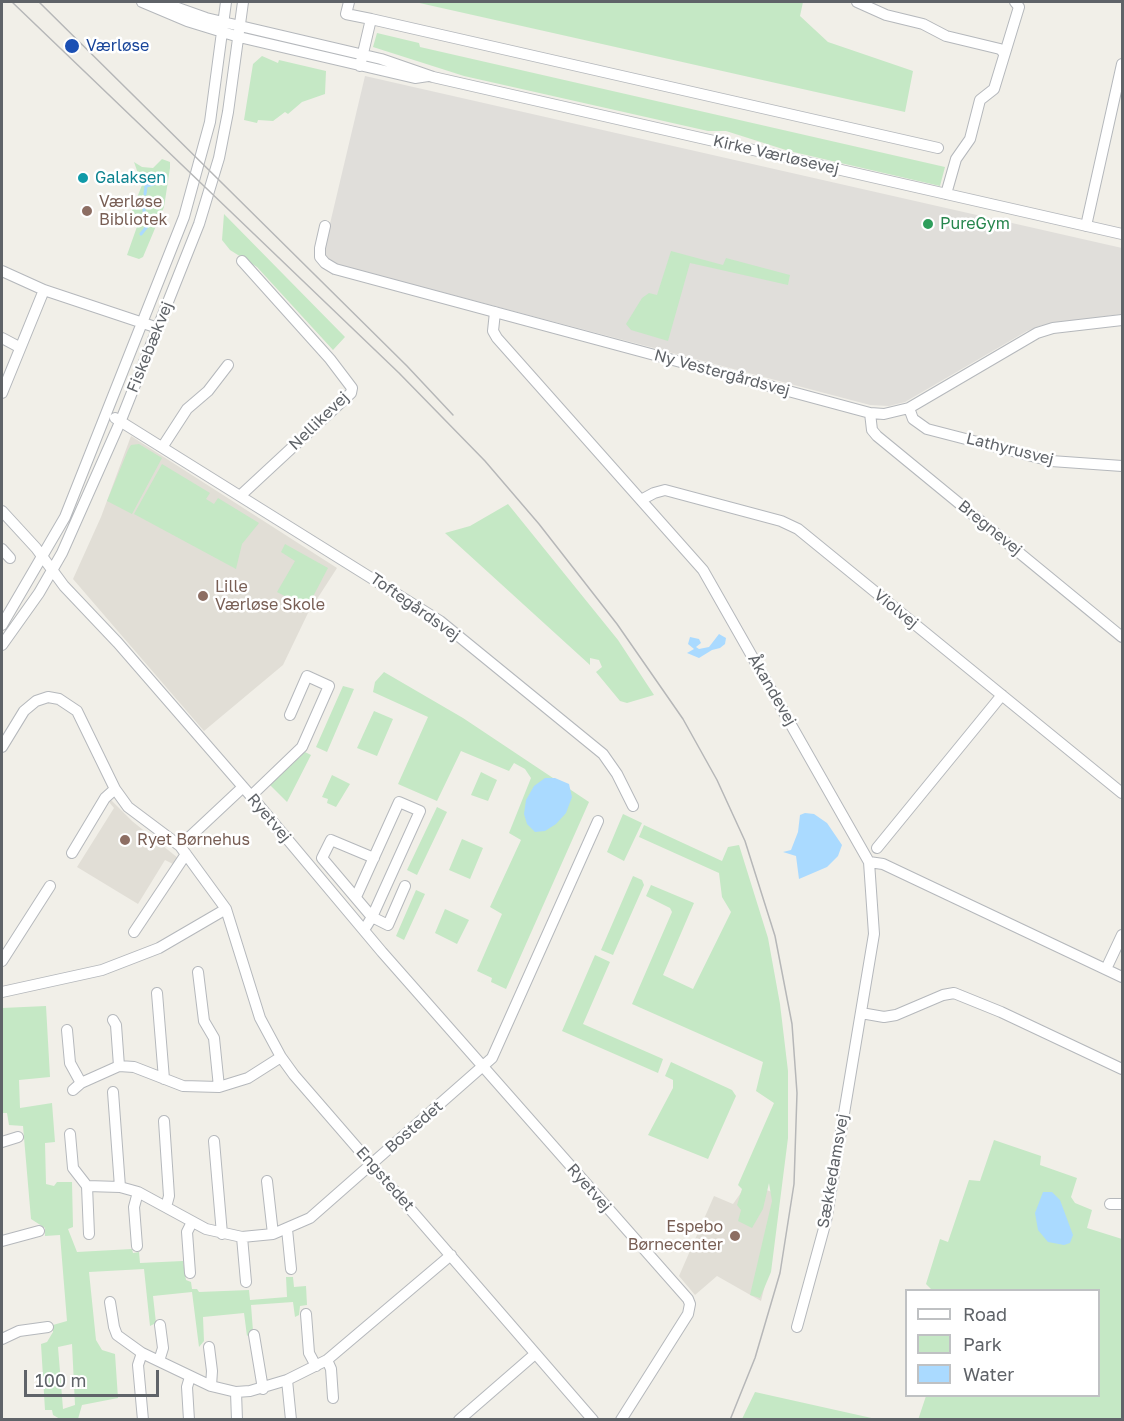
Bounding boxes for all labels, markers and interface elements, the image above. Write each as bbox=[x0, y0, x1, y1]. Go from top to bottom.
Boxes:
place label: Værløse bbox=[86, 36, 149, 56]
marker: Værløse bbox=[63, 37, 81, 55]
street label: Kirke Værløsevej bbox=[711, 131, 841, 179]
place label: Galaksen bbox=[95, 168, 166, 188]
marker: Galaksen bbox=[76, 171, 90, 185]
place label: Værløse Bibliotek bbox=[99, 192, 168, 230]
marker: Værløse Bibliotek bbox=[80, 204, 94, 218]
place label: PureGym bbox=[940, 214, 1010, 234]
marker: PureGym bbox=[921, 217, 935, 231]
street label: Fiskebækvej bbox=[123, 299, 177, 395]
street label: Ny Vestergårdsvej bbox=[652, 346, 792, 400]
street label: Nellikevej bbox=[285, 388, 353, 454]
street label: Lathyrusvej bbox=[964, 429, 1056, 469]
street label: Bregnevej bbox=[954, 496, 1026, 560]
street label: Toftegårdsvej bbox=[366, 569, 464, 645]
place label: Lille Værløse Skole bbox=[215, 577, 325, 615]
street label: Violvej bbox=[870, 585, 922, 633]
marker: Lille Værløse Skole bbox=[196, 589, 210, 603]
street label: Åkandevej bbox=[744, 651, 800, 729]
street label: Ryetvej bbox=[243, 790, 295, 846]
place label: Ryet Børnehus bbox=[137, 830, 250, 850]
marker: Ryet Børnehus bbox=[118, 833, 132, 847]
street label: Bostedet bbox=[381, 1097, 447, 1157]
street label: Sækkedamsvej bbox=[813, 1112, 853, 1230]
street label: Engstedet bbox=[352, 1143, 418, 1215]
street label: Ryetvej bbox=[563, 1160, 615, 1216]
place label: Espebo Børnecenter bbox=[628, 1217, 723, 1255]
marker: Espebo Børnecenter bbox=[728, 1229, 742, 1243]
legend bbox=[905, 1289, 1100, 1397]
text: Road bbox=[963, 1303, 1007, 1325]
text: Park bbox=[963, 1333, 1002, 1355]
scale bar bbox=[27, 1358, 162, 1396]
text: Water bbox=[963, 1363, 1014, 1385]
text: 100 m bbox=[35, 1369, 86, 1391]

